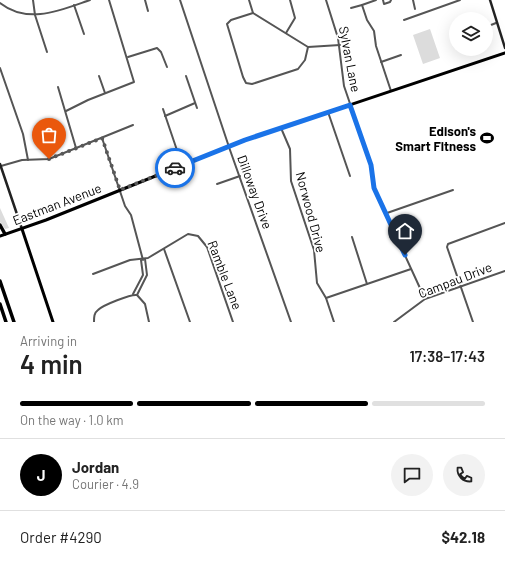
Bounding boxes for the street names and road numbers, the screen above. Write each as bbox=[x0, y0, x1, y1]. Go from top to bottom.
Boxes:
street label: Sylvan Lane bbox=[336, 25, 364, 93]
street label: Dilloway Drive bbox=[234, 153, 276, 231]
street label: Norwood Drive bbox=[293, 170, 329, 254]
street label: Eastman Avenue bbox=[10, 180, 104, 228]
street label: Ramble Lane bbox=[204, 238, 246, 312]
street label: Campau Drive bbox=[416, 259, 494, 301]

